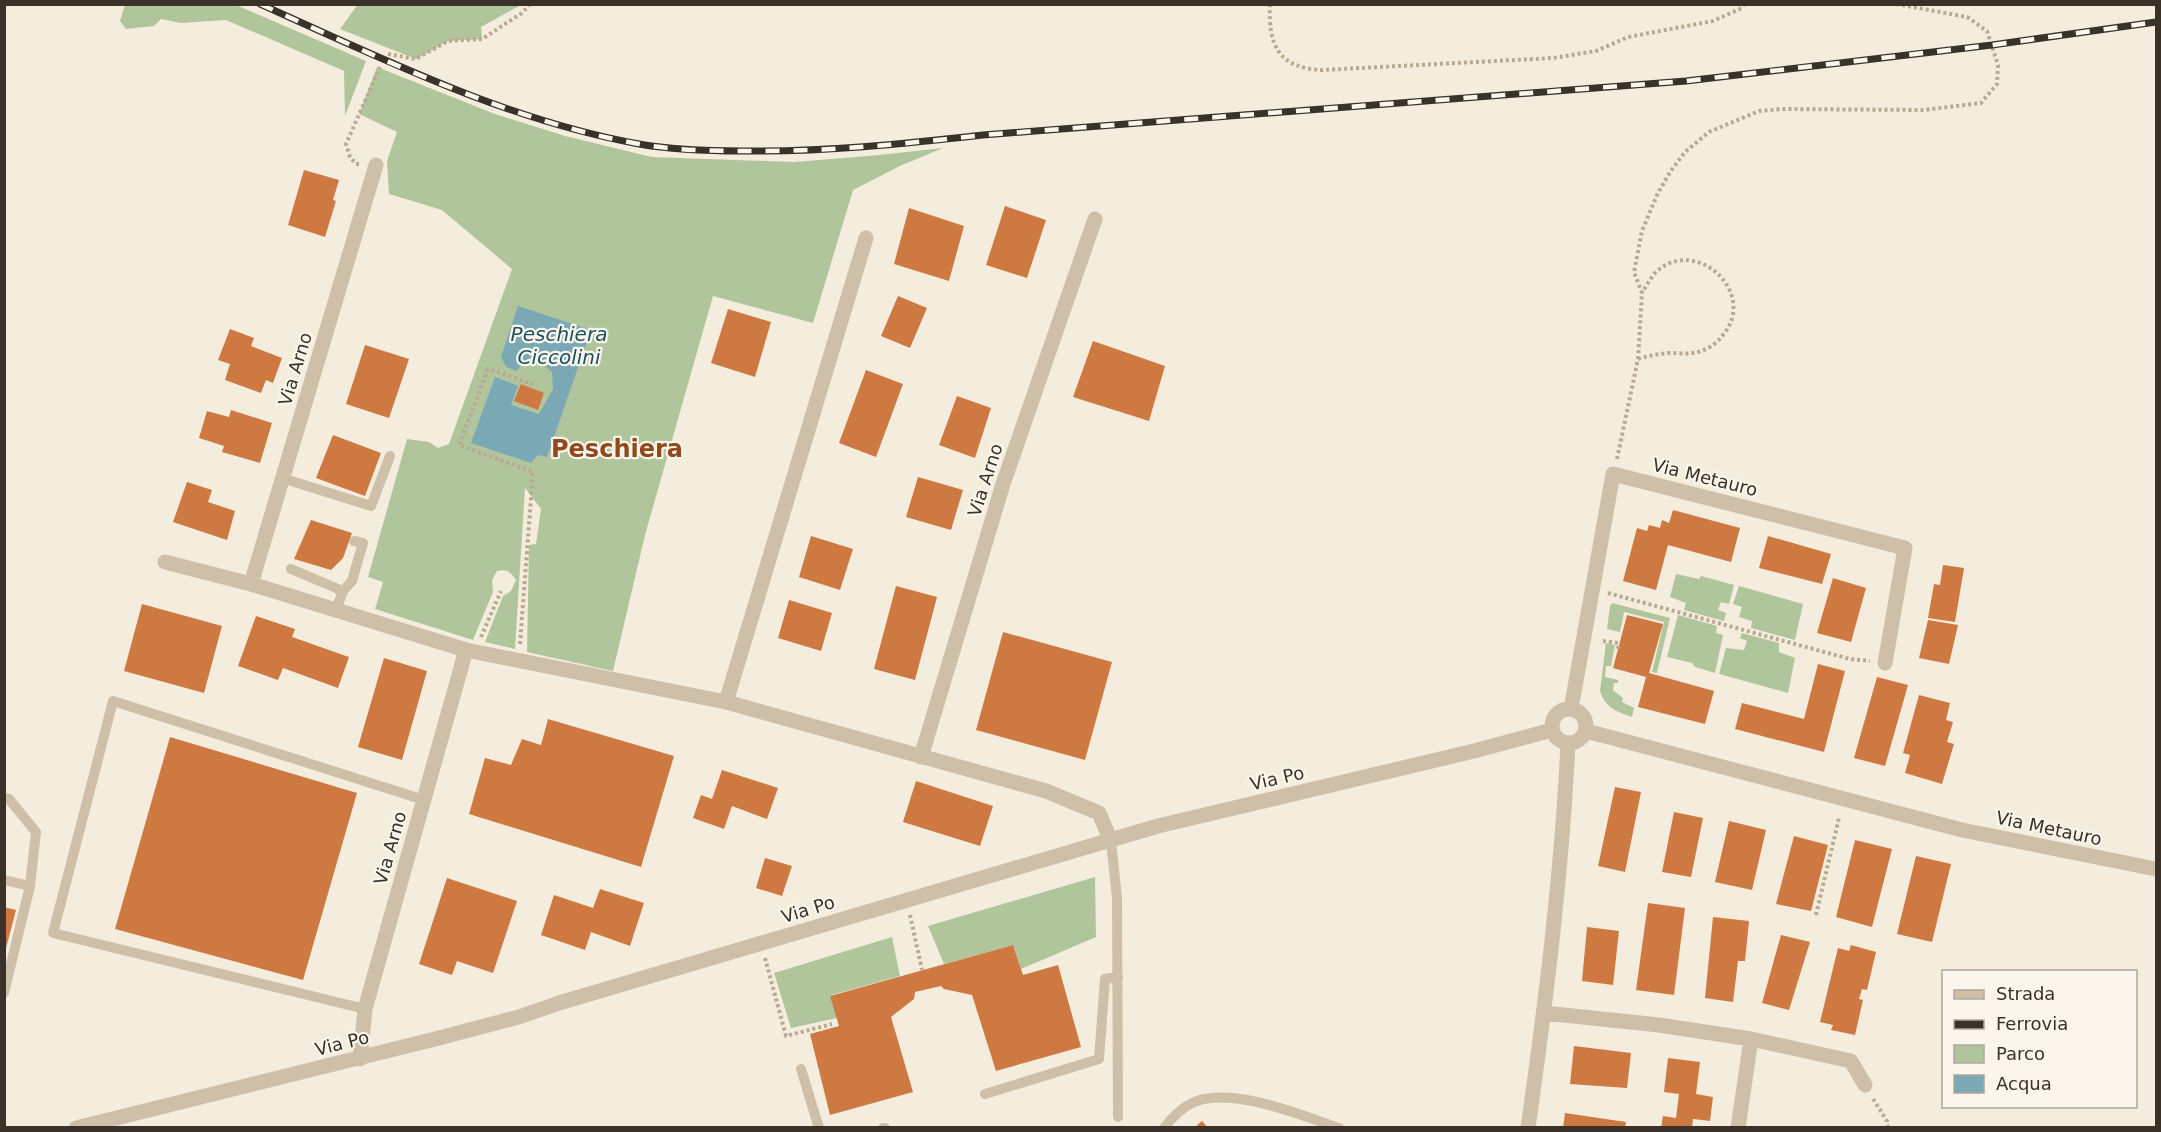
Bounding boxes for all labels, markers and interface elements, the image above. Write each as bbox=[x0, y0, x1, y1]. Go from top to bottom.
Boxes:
water label: Peschiera Ciccolini bbox=[511, 322, 607, 369]
street label: Via Arno bbox=[274, 330, 316, 408]
district label: Peschiera bbox=[551, 435, 683, 463]
street label: Via Arno bbox=[963, 441, 1007, 519]
street label: Via Metauro bbox=[1650, 454, 1760, 500]
street label: Via Po bbox=[1248, 762, 1306, 794]
street label: Via Metauro bbox=[1994, 807, 2104, 849]
street label: Via Arno bbox=[370, 809, 410, 887]
street label: Via Po bbox=[779, 891, 837, 927]
legend bbox=[1942, 970, 2137, 1108]
text: Strada bbox=[1996, 983, 2055, 1004]
text: Ferrovia bbox=[1996, 1013, 2068, 1034]
street label: Via Po bbox=[313, 1026, 371, 1060]
text: Parco bbox=[1996, 1043, 2045, 1064]
text: Acqua bbox=[1996, 1073, 2052, 1094]

